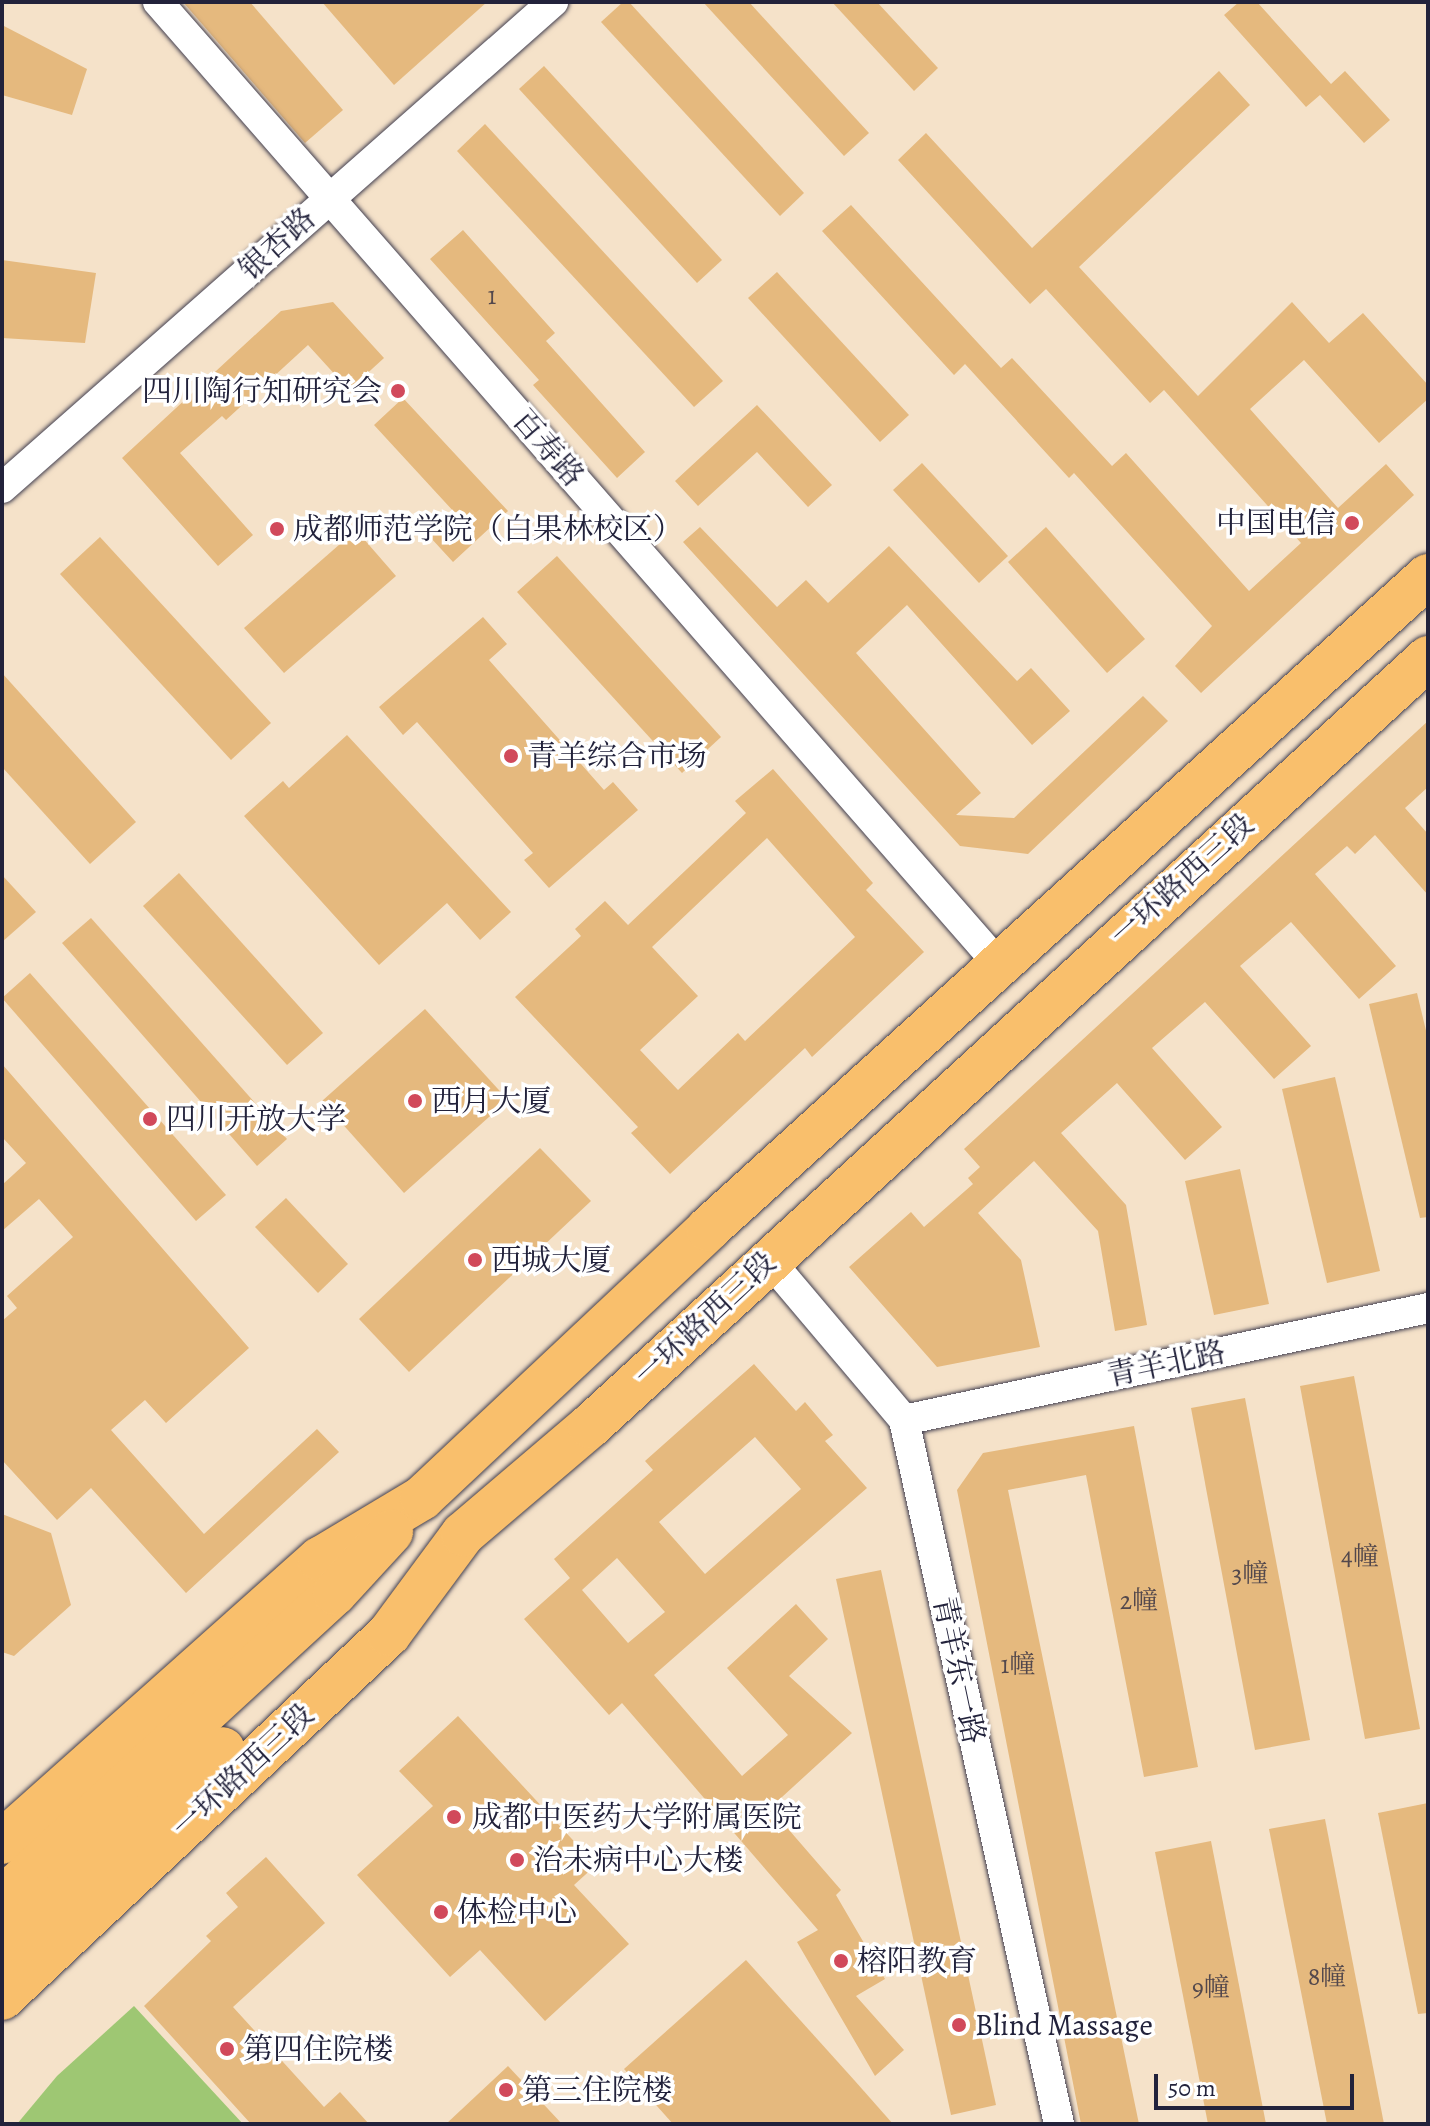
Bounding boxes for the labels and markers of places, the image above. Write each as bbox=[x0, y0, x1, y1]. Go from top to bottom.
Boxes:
place label: 四川陶行知研究会 bbox=[142, 373, 382, 409]
marker: 四川陶行知研究会 bbox=[389, 382, 407, 400]
place label: 中国电信 bbox=[1216, 505, 1336, 541]
place label: 成都师范学院（白果林校区） bbox=[293, 511, 683, 547]
marker: 中国电信 bbox=[1343, 514, 1361, 532]
marker: 成都师范学院（白果林校区） bbox=[268, 520, 286, 538]
place label: 青羊综合市场 bbox=[527, 738, 707, 774]
marker: 青羊综合市场 bbox=[502, 747, 520, 765]
place label: 西月大厦 bbox=[431, 1083, 551, 1119]
marker: 西月大厦 bbox=[406, 1092, 424, 1110]
place label: 四川开放大学 bbox=[166, 1101, 346, 1137]
marker: 四川开放大学 bbox=[141, 1110, 159, 1128]
place label: 西城大厦 bbox=[491, 1242, 611, 1278]
marker: 西城大厦 bbox=[466, 1251, 484, 1269]
place label: 成都中医药大学附属医院 bbox=[472, 1799, 802, 1835]
marker: 成都中医药大学附属医院 bbox=[443, 1806, 465, 1828]
place label: 治未病中心大楼 bbox=[533, 1842, 743, 1878]
marker: 治未病中心大楼 bbox=[508, 1851, 526, 1869]
place label: 体检中心 bbox=[457, 1894, 577, 1930]
marker: 体检中心 bbox=[432, 1903, 450, 1921]
place label: 榕阳教育 bbox=[857, 1943, 977, 1979]
marker: 榕阳教育 bbox=[832, 1952, 850, 1970]
place label: Blind Massage bbox=[975, 2007, 1153, 2043]
marker: Blind Massage bbox=[950, 2016, 968, 2034]
place label: 第四住院楼 bbox=[243, 2031, 393, 2067]
marker: 第四住院楼 bbox=[218, 2040, 236, 2058]
place label: 第三住院楼 bbox=[522, 2072, 672, 2108]
marker: 第三住院楼 bbox=[497, 2081, 515, 2099]

